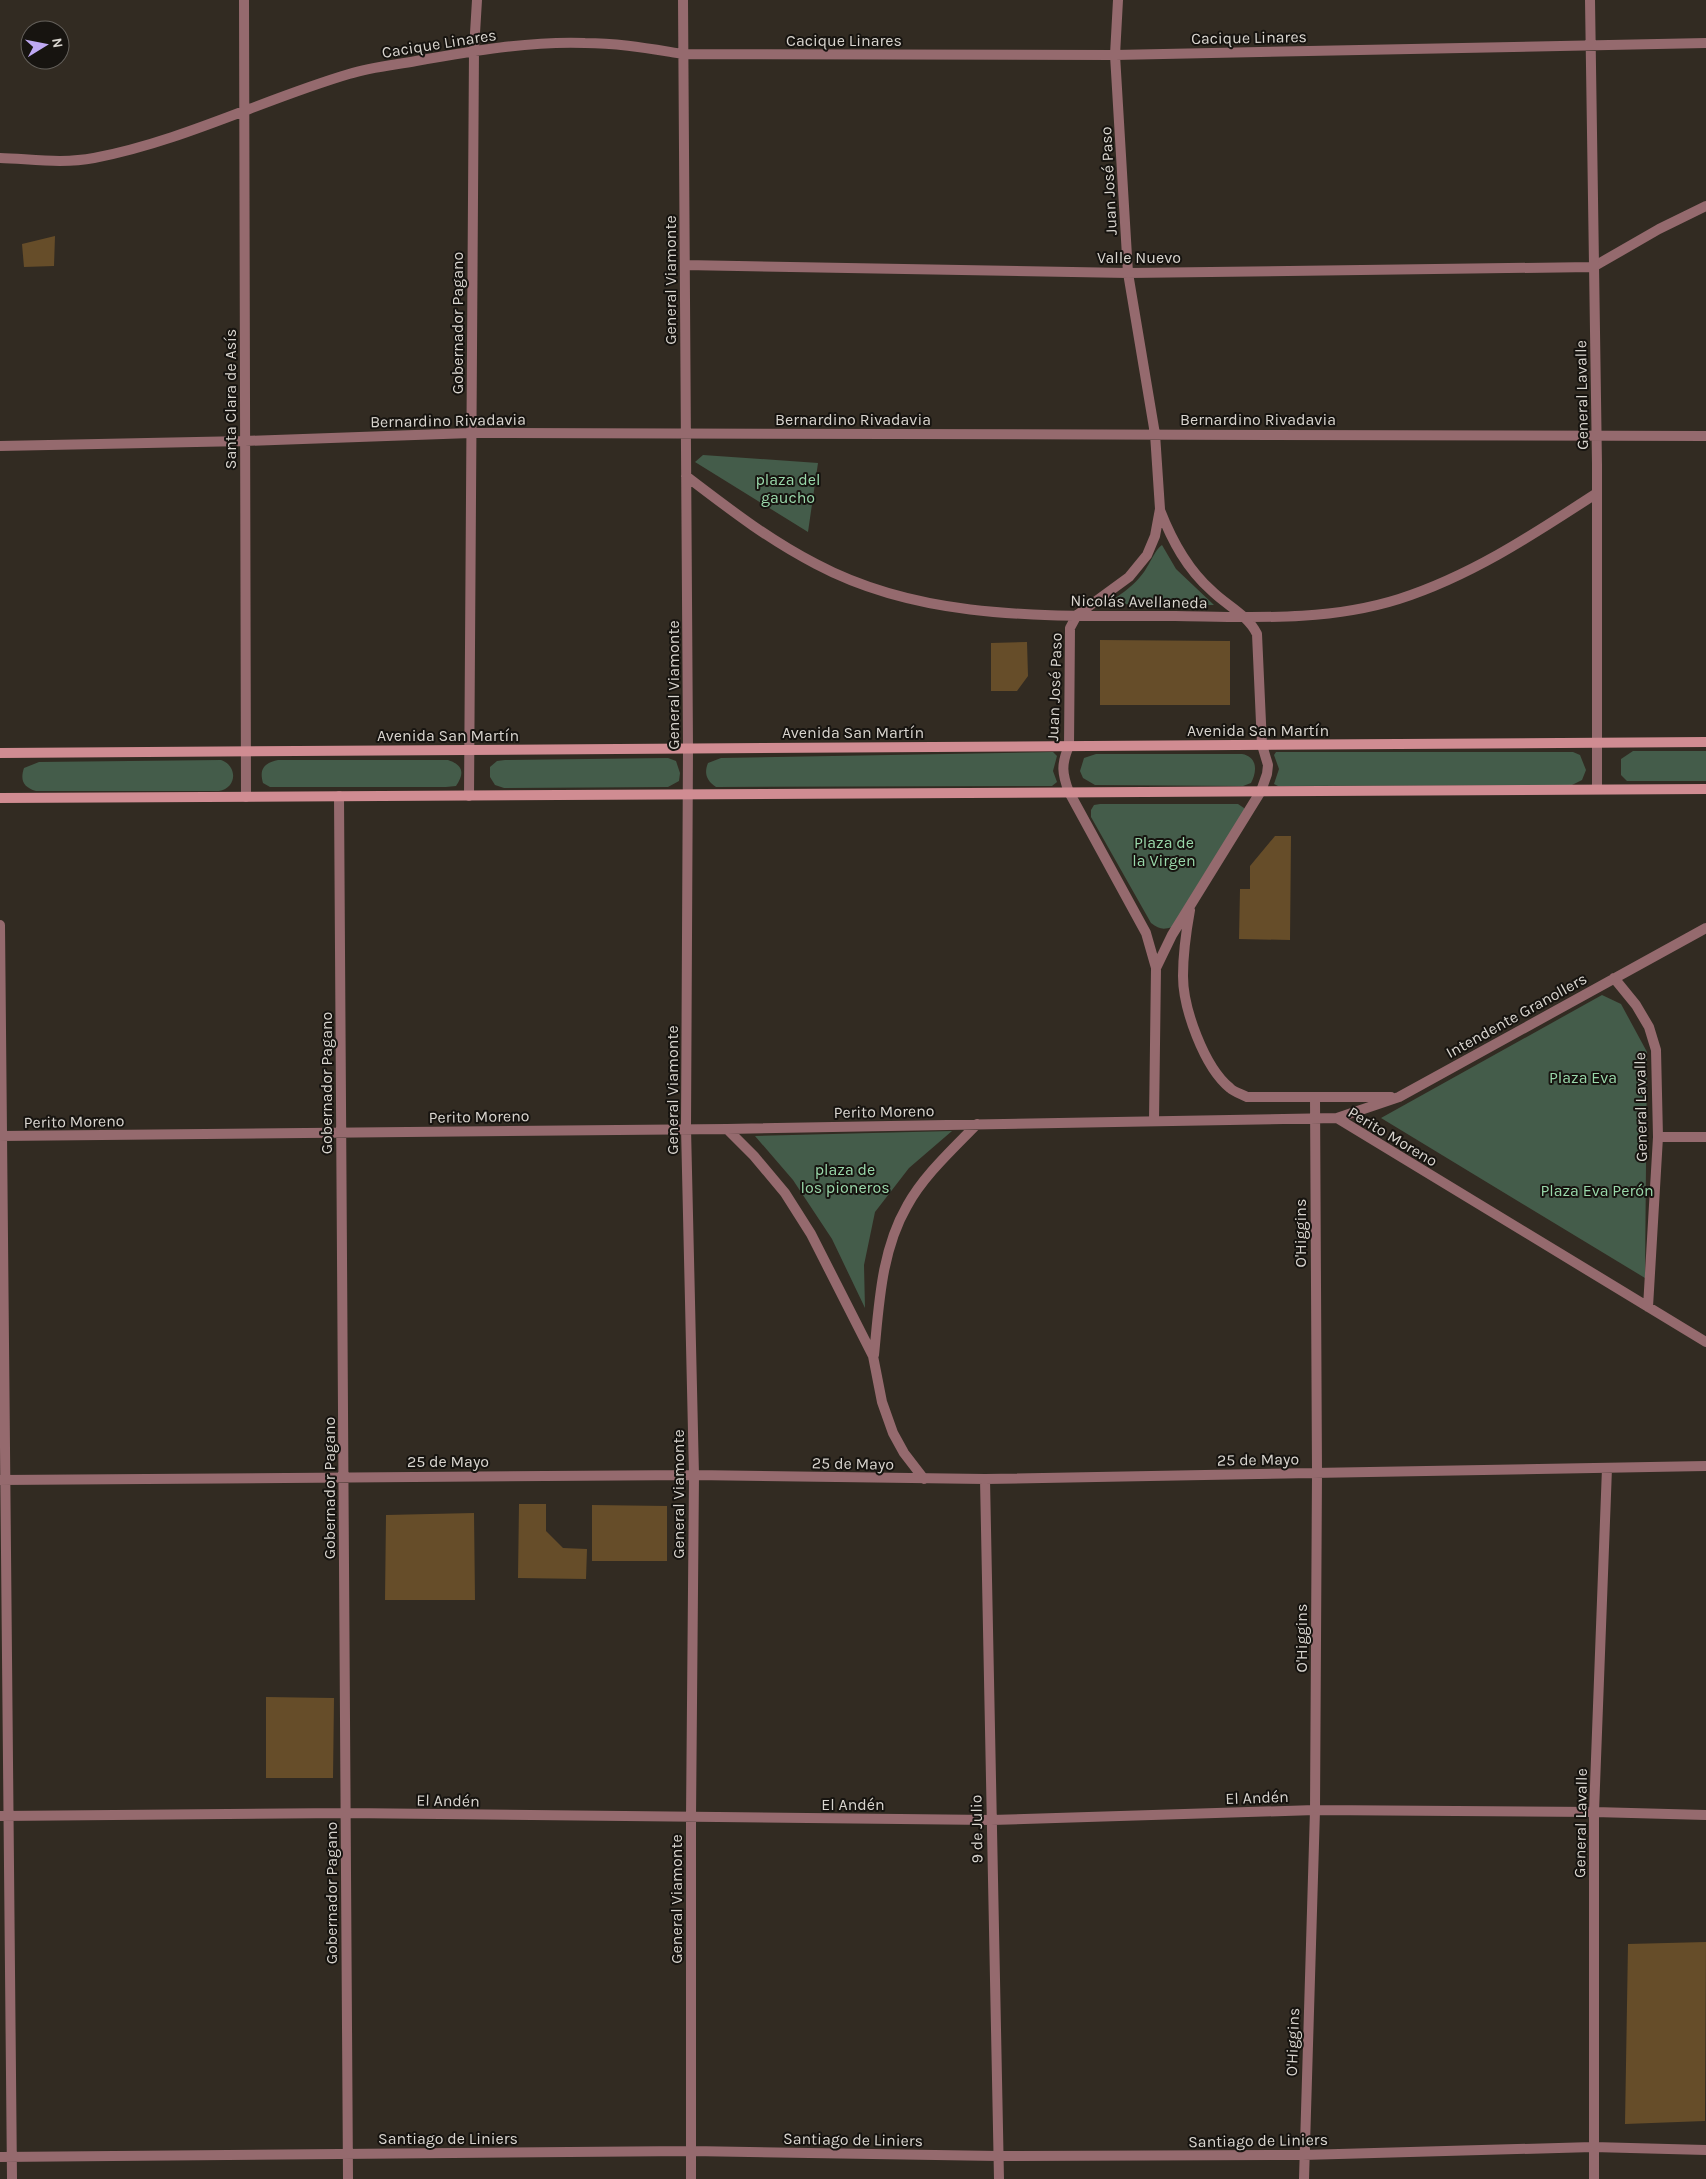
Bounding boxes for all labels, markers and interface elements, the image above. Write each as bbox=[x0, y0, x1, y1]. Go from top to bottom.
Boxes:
north arrow bbox=[20, 20, 70, 70]
street label: Cacique Linares bbox=[380, 25, 498, 62]
street label: Cacique Linares bbox=[1191, 27, 1307, 48]
street label: Cacique Linares bbox=[786, 31, 902, 50]
text: N bbox=[48, 36, 67, 49]
street label: Juan José Paso bbox=[1096, 126, 1121, 236]
street label: General Viamonte bbox=[661, 215, 680, 345]
street label: Valle Nuevo bbox=[1097, 248, 1181, 267]
street label: Gobernador Pagano bbox=[448, 252, 467, 394]
street label: Santa Clara de Asís bbox=[221, 329, 240, 469]
street label: General Lavalle bbox=[1571, 340, 1592, 450]
street label: Bernardino Rivadavia bbox=[370, 410, 526, 431]
street label: Bernardino Rivadavia bbox=[775, 410, 931, 429]
street label: Bernardino Rivadavia bbox=[1180, 410, 1336, 429]
park label: plaza del gaucho bbox=[755, 470, 821, 507]
street label: Nicolás Avellaneda bbox=[1070, 591, 1208, 612]
street label: General Viamonte bbox=[664, 620, 683, 750]
street label: Juan José Paso bbox=[1043, 632, 1066, 742]
street label: Avenida San Martín bbox=[1187, 721, 1329, 740]
street label: Avenida San Martín bbox=[782, 723, 924, 742]
street label: Avenida San Martín bbox=[377, 726, 519, 745]
park label: Plaza de la Virgen bbox=[1132, 833, 1196, 870]
street label: Intendente Granollers bbox=[1443, 969, 1590, 1062]
street label: Gobernador Pagano bbox=[317, 1012, 336, 1154]
street label: General Viamonte bbox=[663, 1025, 682, 1155]
street label: General Lavalle bbox=[1630, 1052, 1651, 1162]
park label: Plaza Eva bbox=[1549, 1068, 1617, 1087]
street label: Perito Moreno bbox=[833, 1101, 935, 1122]
street label: Perito Moreno bbox=[1345, 1102, 1441, 1171]
street label: Perito Moreno bbox=[428, 1106, 530, 1127]
street label: Perito Moreno bbox=[23, 1111, 125, 1132]
park label: plaza de los pioneros bbox=[800, 1160, 890, 1197]
park label: Plaza Eva Perón bbox=[1540, 1181, 1654, 1200]
street label: O'Higgins bbox=[1291, 1199, 1310, 1267]
street label: Gobernador Pagano bbox=[320, 1417, 339, 1559]
street label: General Viamonte bbox=[669, 1429, 688, 1559]
street label: 25 de Mayo bbox=[1217, 1449, 1299, 1470]
street label: 25 de Mayo bbox=[407, 1452, 489, 1471]
street label: 25 de Mayo bbox=[812, 1453, 894, 1474]
street label: O'Higgins bbox=[1292, 1604, 1311, 1672]
street label: General Lavalle bbox=[1570, 1768, 1591, 1878]
street label: El Andén bbox=[1225, 1787, 1289, 1808]
street label: El Andén bbox=[416, 1790, 480, 1811]
street label: 9 de Julio bbox=[966, 1794, 987, 1864]
street label: El Andén bbox=[821, 1795, 885, 1814]
street label: Gobernador Pagano bbox=[322, 1822, 341, 1964]
street label: General Viamonte bbox=[667, 1834, 686, 1964]
street label: O'Higgins bbox=[1282, 2007, 1303, 2077]
street label: Santiago de Liniers bbox=[378, 2129, 518, 2148]
street label: Santiago de Liniers bbox=[783, 2129, 923, 2150]
street label: Santiago de Liniers bbox=[1188, 2130, 1328, 2151]

